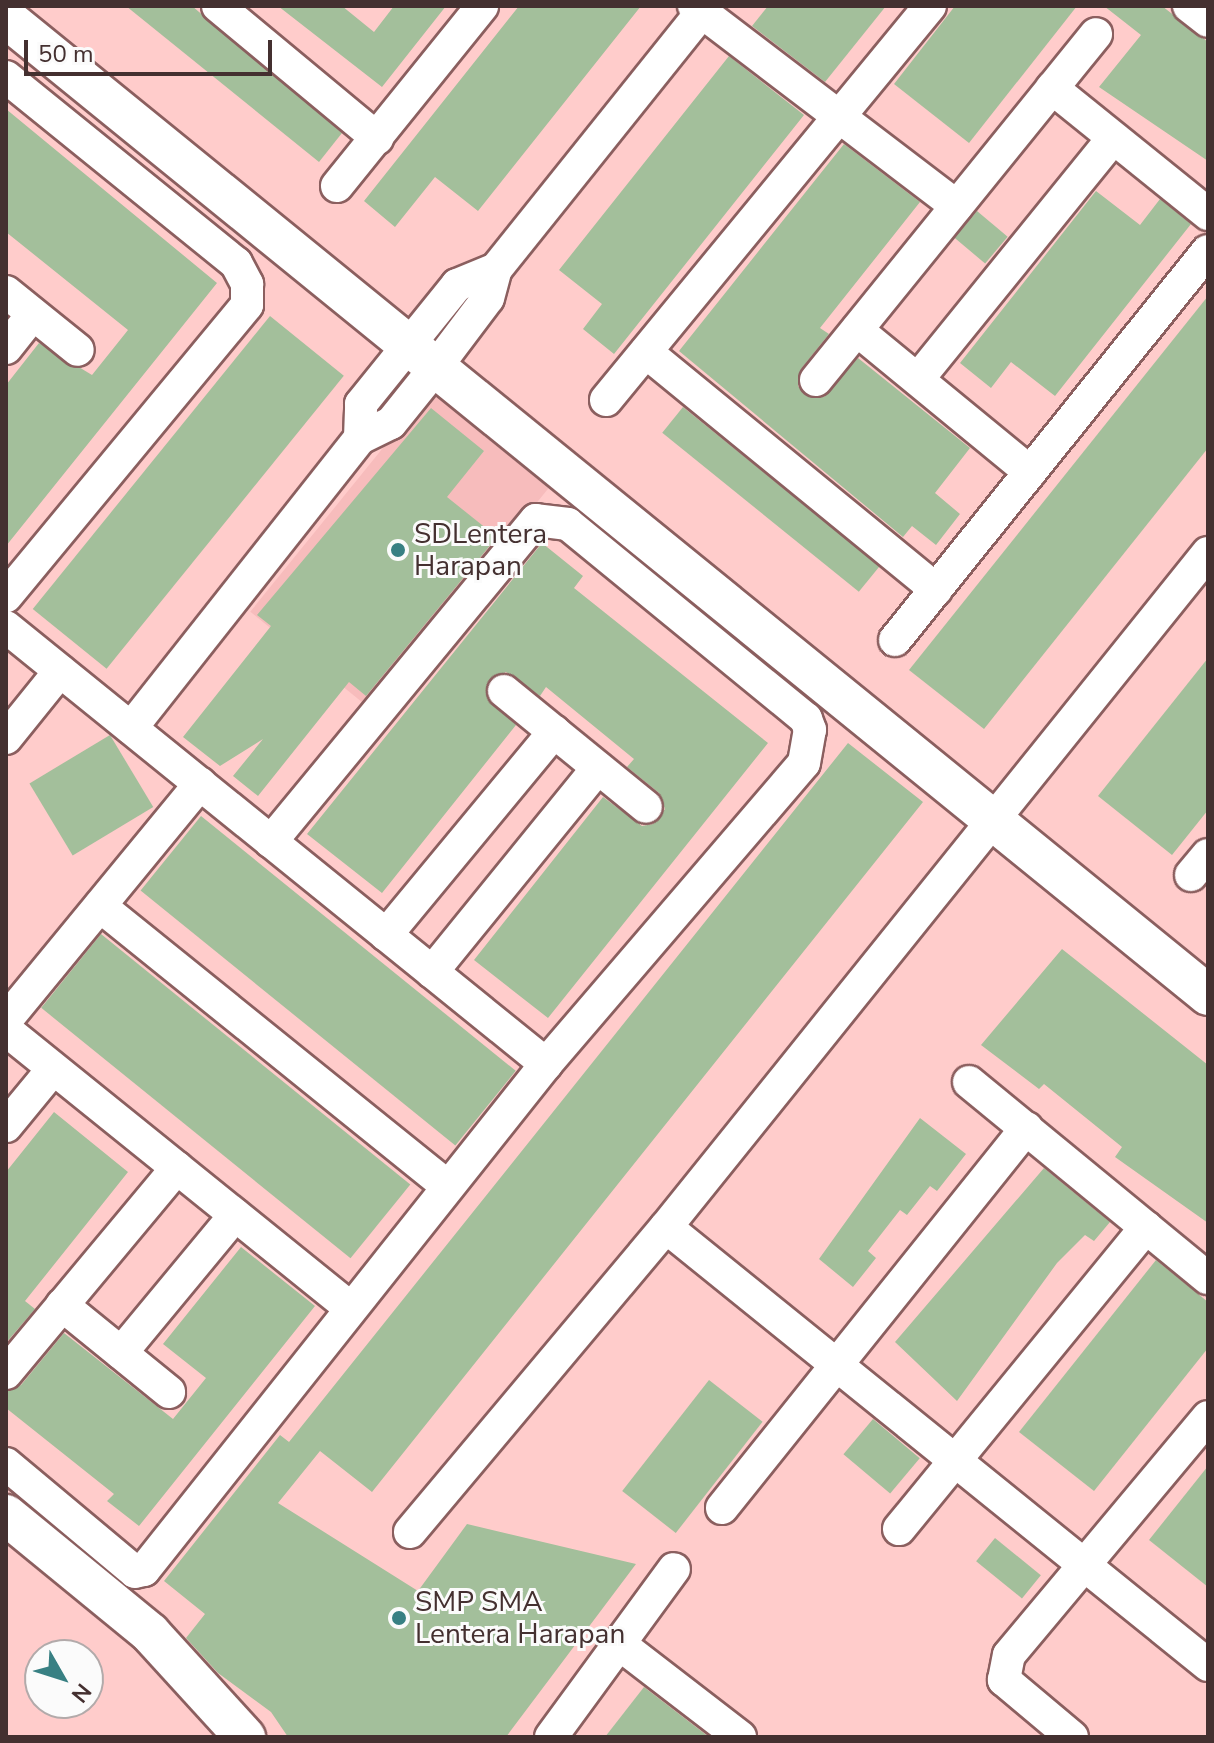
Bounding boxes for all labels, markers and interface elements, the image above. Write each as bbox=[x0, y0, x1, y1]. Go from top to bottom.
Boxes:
scale bar bbox=[28, 24, 276, 74]
text: 50 m bbox=[38, 38, 94, 70]
place label: SDLentera Harapan bbox=[414, 517, 547, 583]
marker: SDLentera Harapan bbox=[389, 541, 407, 559]
place label: SMP SMA Lentera Harapan bbox=[415, 1585, 625, 1651]
marker: SMP SMA Lentera Harapan bbox=[390, 1609, 408, 1627]
north arrow bbox=[24, 1639, 104, 1719]
text: N bbox=[64, 1677, 98, 1709]

